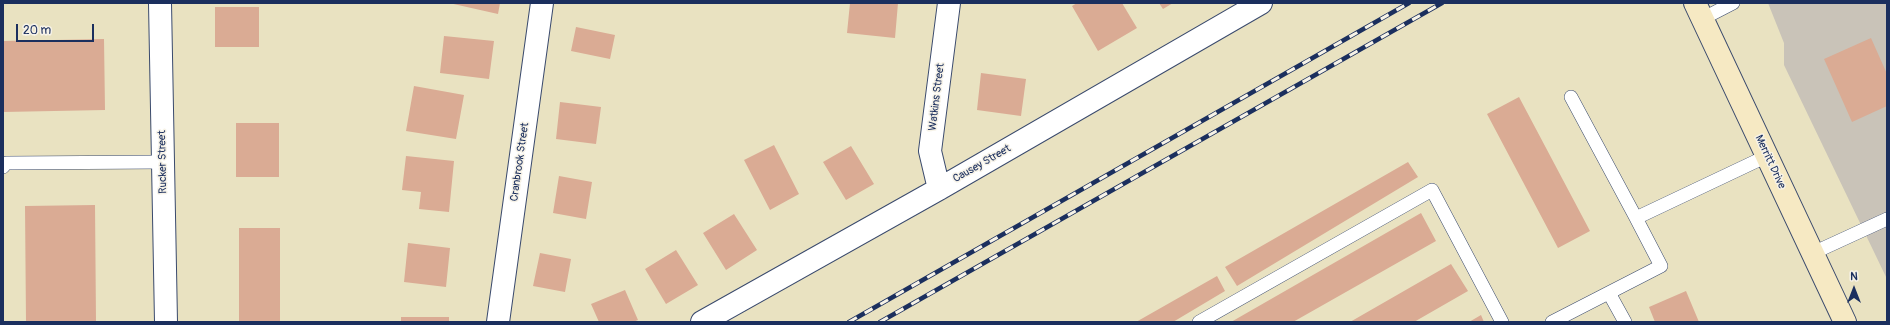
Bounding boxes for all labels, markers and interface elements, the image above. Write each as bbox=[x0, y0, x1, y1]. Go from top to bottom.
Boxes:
scale bar bbox=[18, 16, 96, 42]
text: 20 m bbox=[23, 23, 51, 38]
street label: Watkins Street bbox=[926, 62, 948, 132]
street label: Cranbrook Street bbox=[508, 122, 532, 202]
street label: Rucker Street bbox=[156, 130, 170, 194]
street label: Merritt Drive bbox=[1752, 133, 1788, 191]
street label: Causey Street bbox=[951, 142, 1013, 186]
north arrow bbox=[1834, 269, 1874, 309]
text: N bbox=[1850, 270, 1858, 283]

